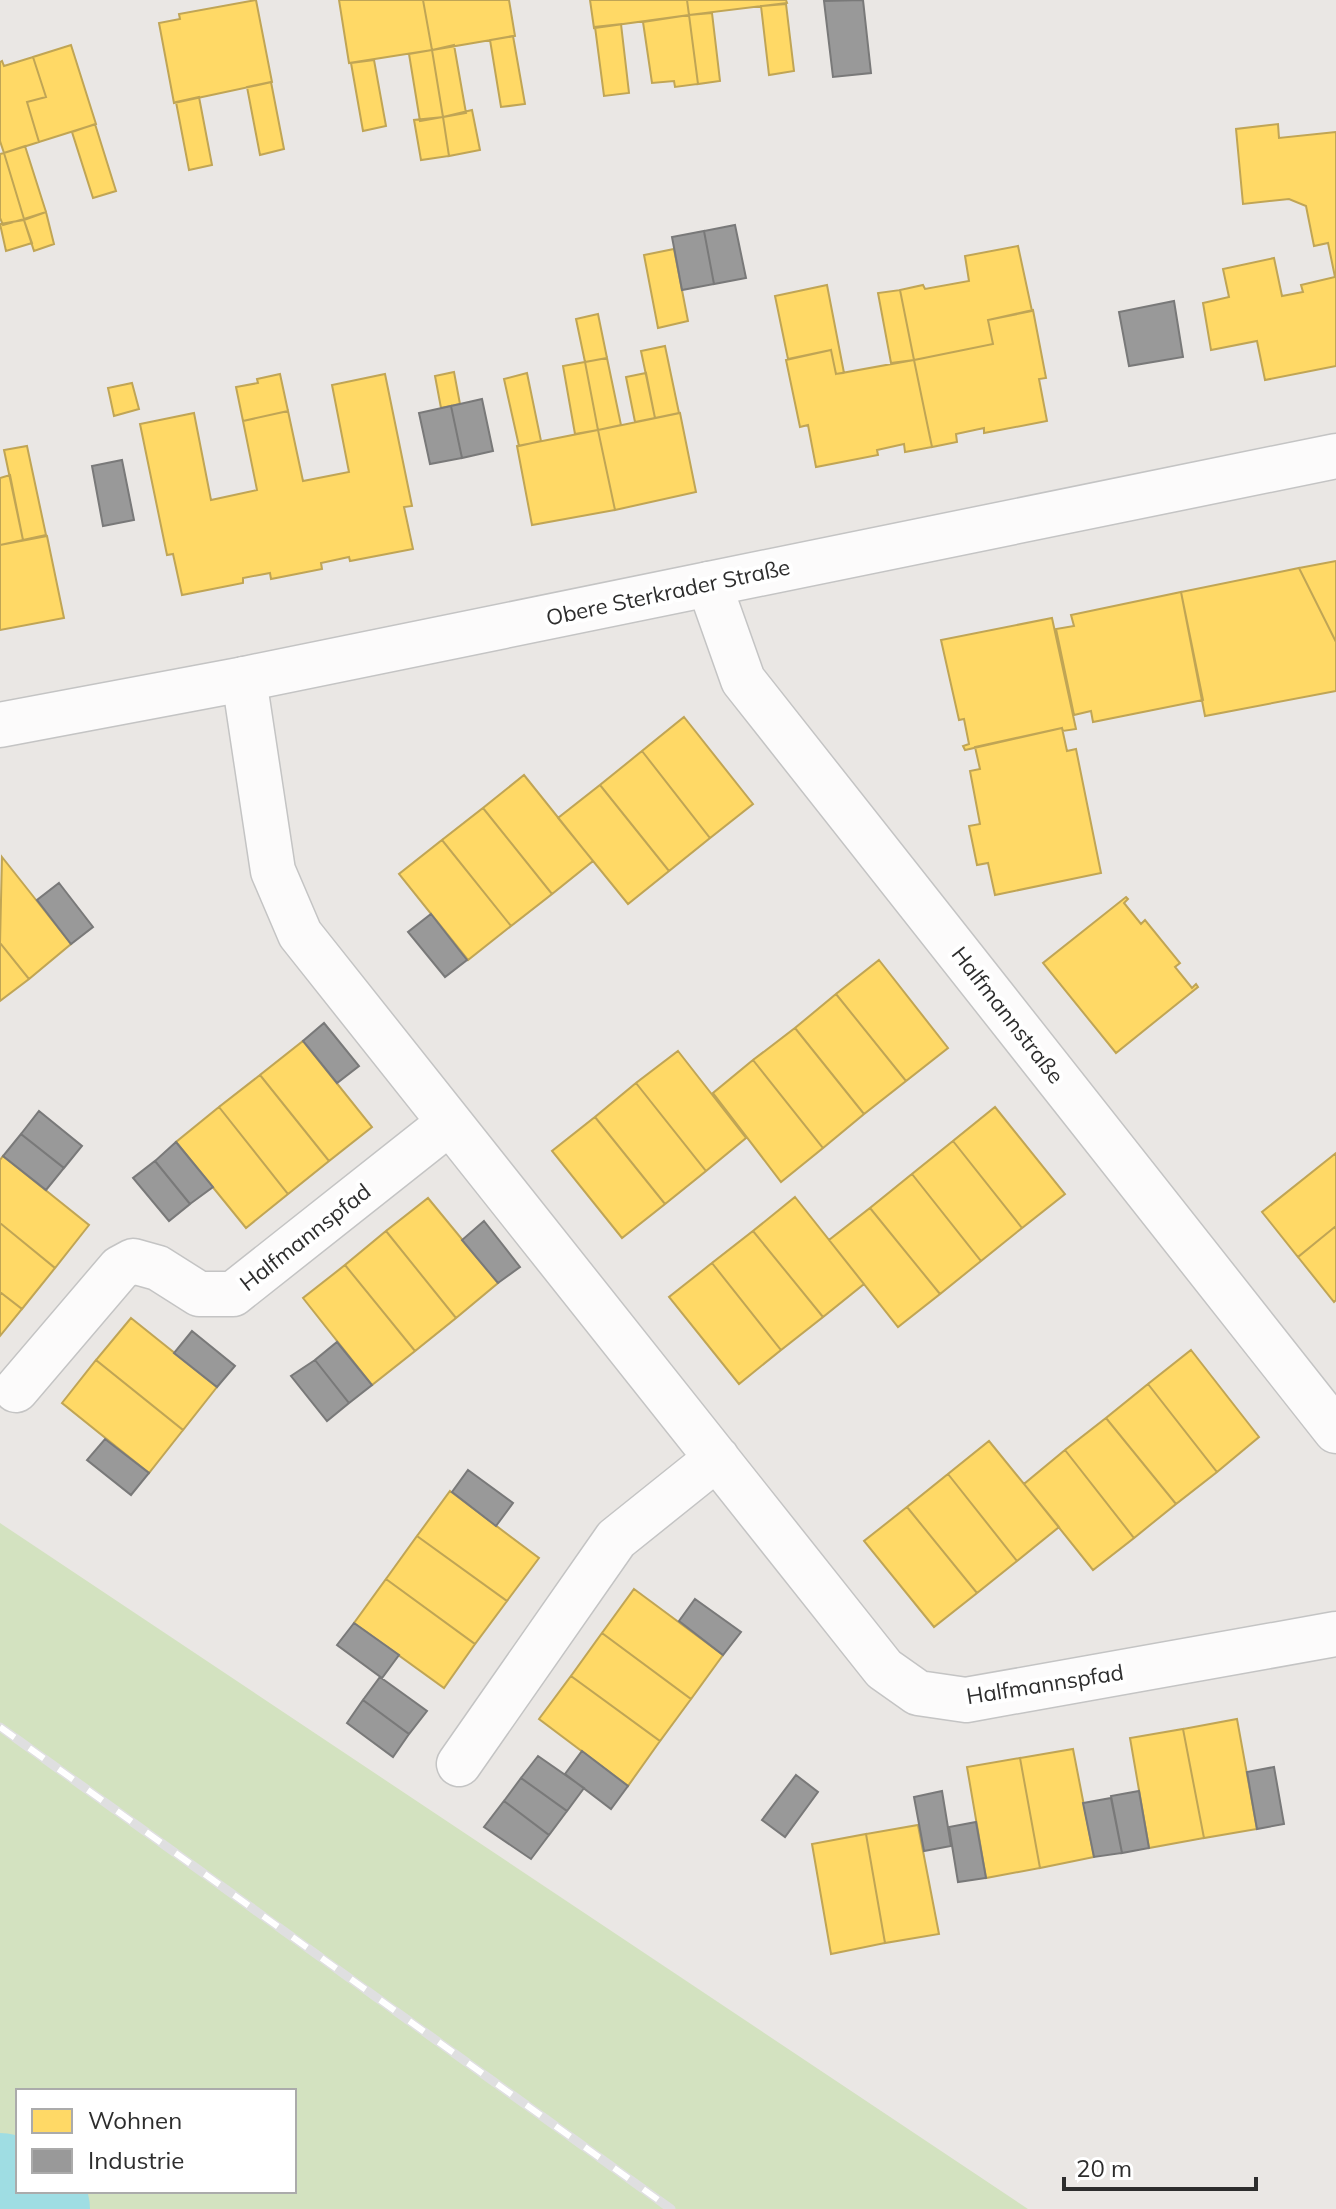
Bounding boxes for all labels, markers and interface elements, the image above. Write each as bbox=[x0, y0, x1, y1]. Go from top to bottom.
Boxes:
street label: Obere Sterkrader Straße bbox=[544, 552, 792, 632]
street label: Halfmannstraße bbox=[946, 941, 1070, 1089]
street label: Halfmannspfad bbox=[234, 1177, 376, 1297]
street label: Halfmannspfad bbox=[964, 1658, 1126, 1710]
legend bbox=[16, 2089, 296, 2193]
text: Wohnen bbox=[88, 2105, 182, 2135]
scale bar bbox=[1064, 2141, 1256, 2191]
text: Industrie bbox=[88, 2145, 184, 2175]
text: 20 m bbox=[1076, 2153, 1132, 2183]

